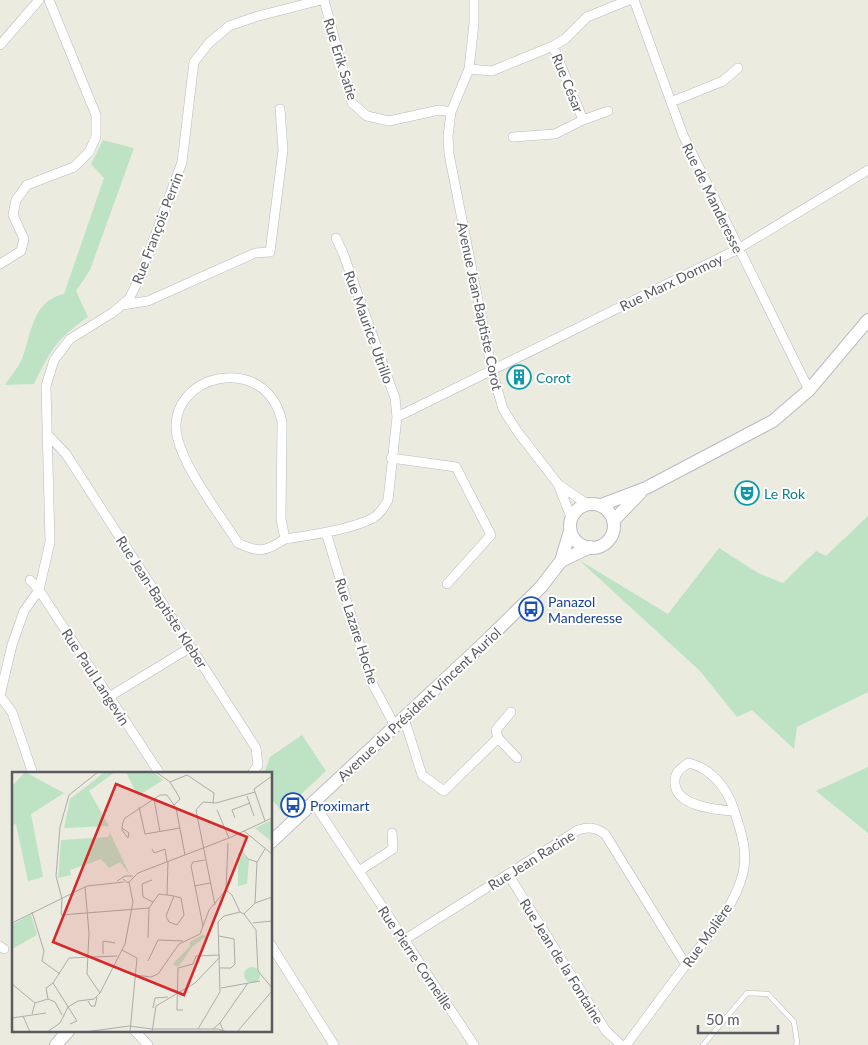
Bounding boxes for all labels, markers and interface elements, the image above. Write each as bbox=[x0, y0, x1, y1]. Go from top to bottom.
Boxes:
street label: Rue Erik Satie bbox=[320, 16, 362, 102]
street label: Rue César bbox=[549, 51, 587, 115]
street label: Rue de Manderesse bbox=[679, 140, 747, 256]
street label: Rue François Perrin bbox=[128, 170, 186, 286]
street label: Avenue Jean-Baptiste Corot bbox=[454, 220, 506, 392]
street label: Rue Marx Dormoy bbox=[617, 249, 726, 314]
street label: Rue Maurice Utrillo bbox=[341, 268, 397, 386]
building icon: Corot bbox=[506, 364, 532, 390]
place label: Corot bbox=[536, 369, 571, 386]
theatre icon: Le Rok bbox=[734, 480, 760, 506]
place label: Le Rok bbox=[764, 485, 806, 502]
street label: Rue Jean-Baptiste Kleber bbox=[113, 533, 211, 671]
street label: Rue Lazare Hoche bbox=[332, 576, 382, 686]
place label: Panazol Manderesse bbox=[548, 593, 623, 626]
bus stop icon: Panazol Manderesse bbox=[518, 596, 544, 622]
street label: Avenue du Président Vincent Auriol bbox=[334, 624, 504, 784]
street label: Rue Paul Langevin bbox=[58, 625, 134, 729]
inset map bbox=[12, 772, 272, 1032]
bus stop icon: Proximart bbox=[280, 792, 306, 818]
place label: Proximart bbox=[310, 797, 370, 814]
street label: Rue Jean Racine bbox=[484, 827, 578, 893]
street label: Rue Jean de la Fontaine bbox=[517, 895, 607, 1027]
street label: Rue Molière bbox=[679, 900, 735, 970]
street label: Rue Pierre Corneille bbox=[375, 903, 457, 1013]
scale bar bbox=[698, 1002, 778, 1034]
text: 50 m bbox=[706, 1010, 740, 1028]

